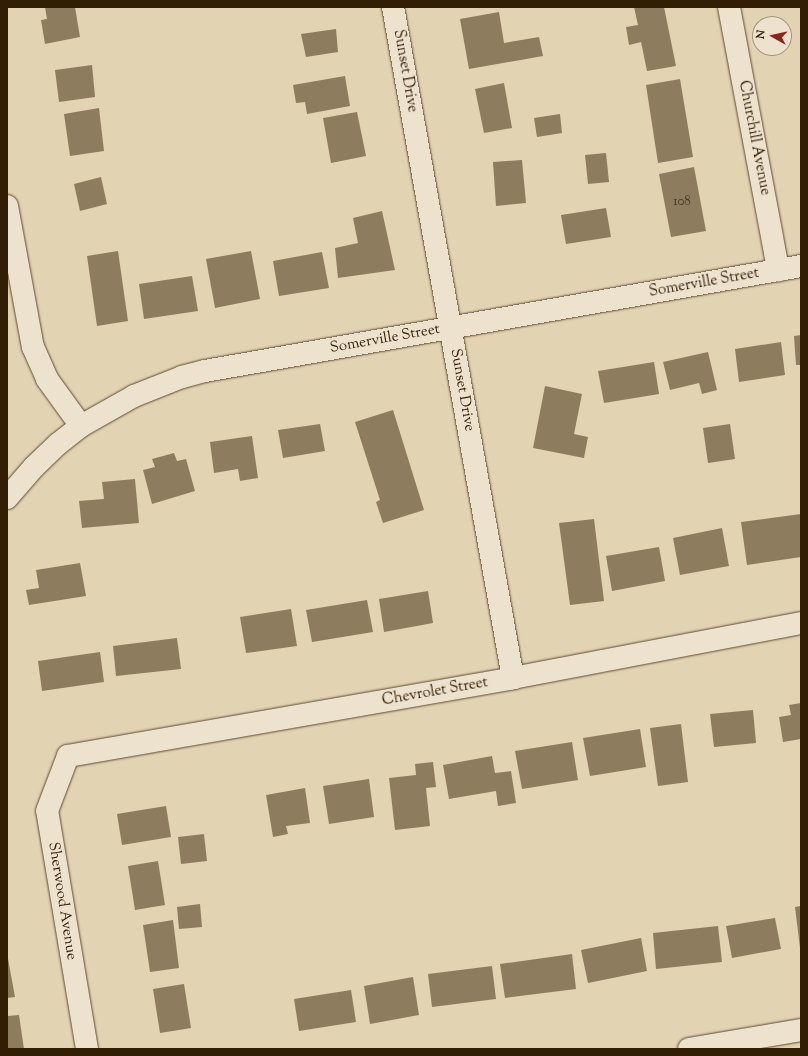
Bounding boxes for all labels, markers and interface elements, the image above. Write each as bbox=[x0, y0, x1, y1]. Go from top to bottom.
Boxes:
north arrow bbox=[752, 16, 792, 56]
street label: Sunset Drive bbox=[389, 28, 421, 114]
text: N bbox=[753, 29, 770, 40]
street label: Churchill Avenue bbox=[734, 79, 774, 197]
house number: 108 bbox=[673, 194, 691, 210]
street label: Somerville Street bbox=[648, 264, 760, 302]
street label: Somerville Street bbox=[329, 320, 441, 358]
street label: Sunset Drive bbox=[446, 347, 478, 433]
street label: Chevrolet Street bbox=[381, 674, 489, 710]
street label: Sherwood Avenue bbox=[44, 841, 80, 961]

